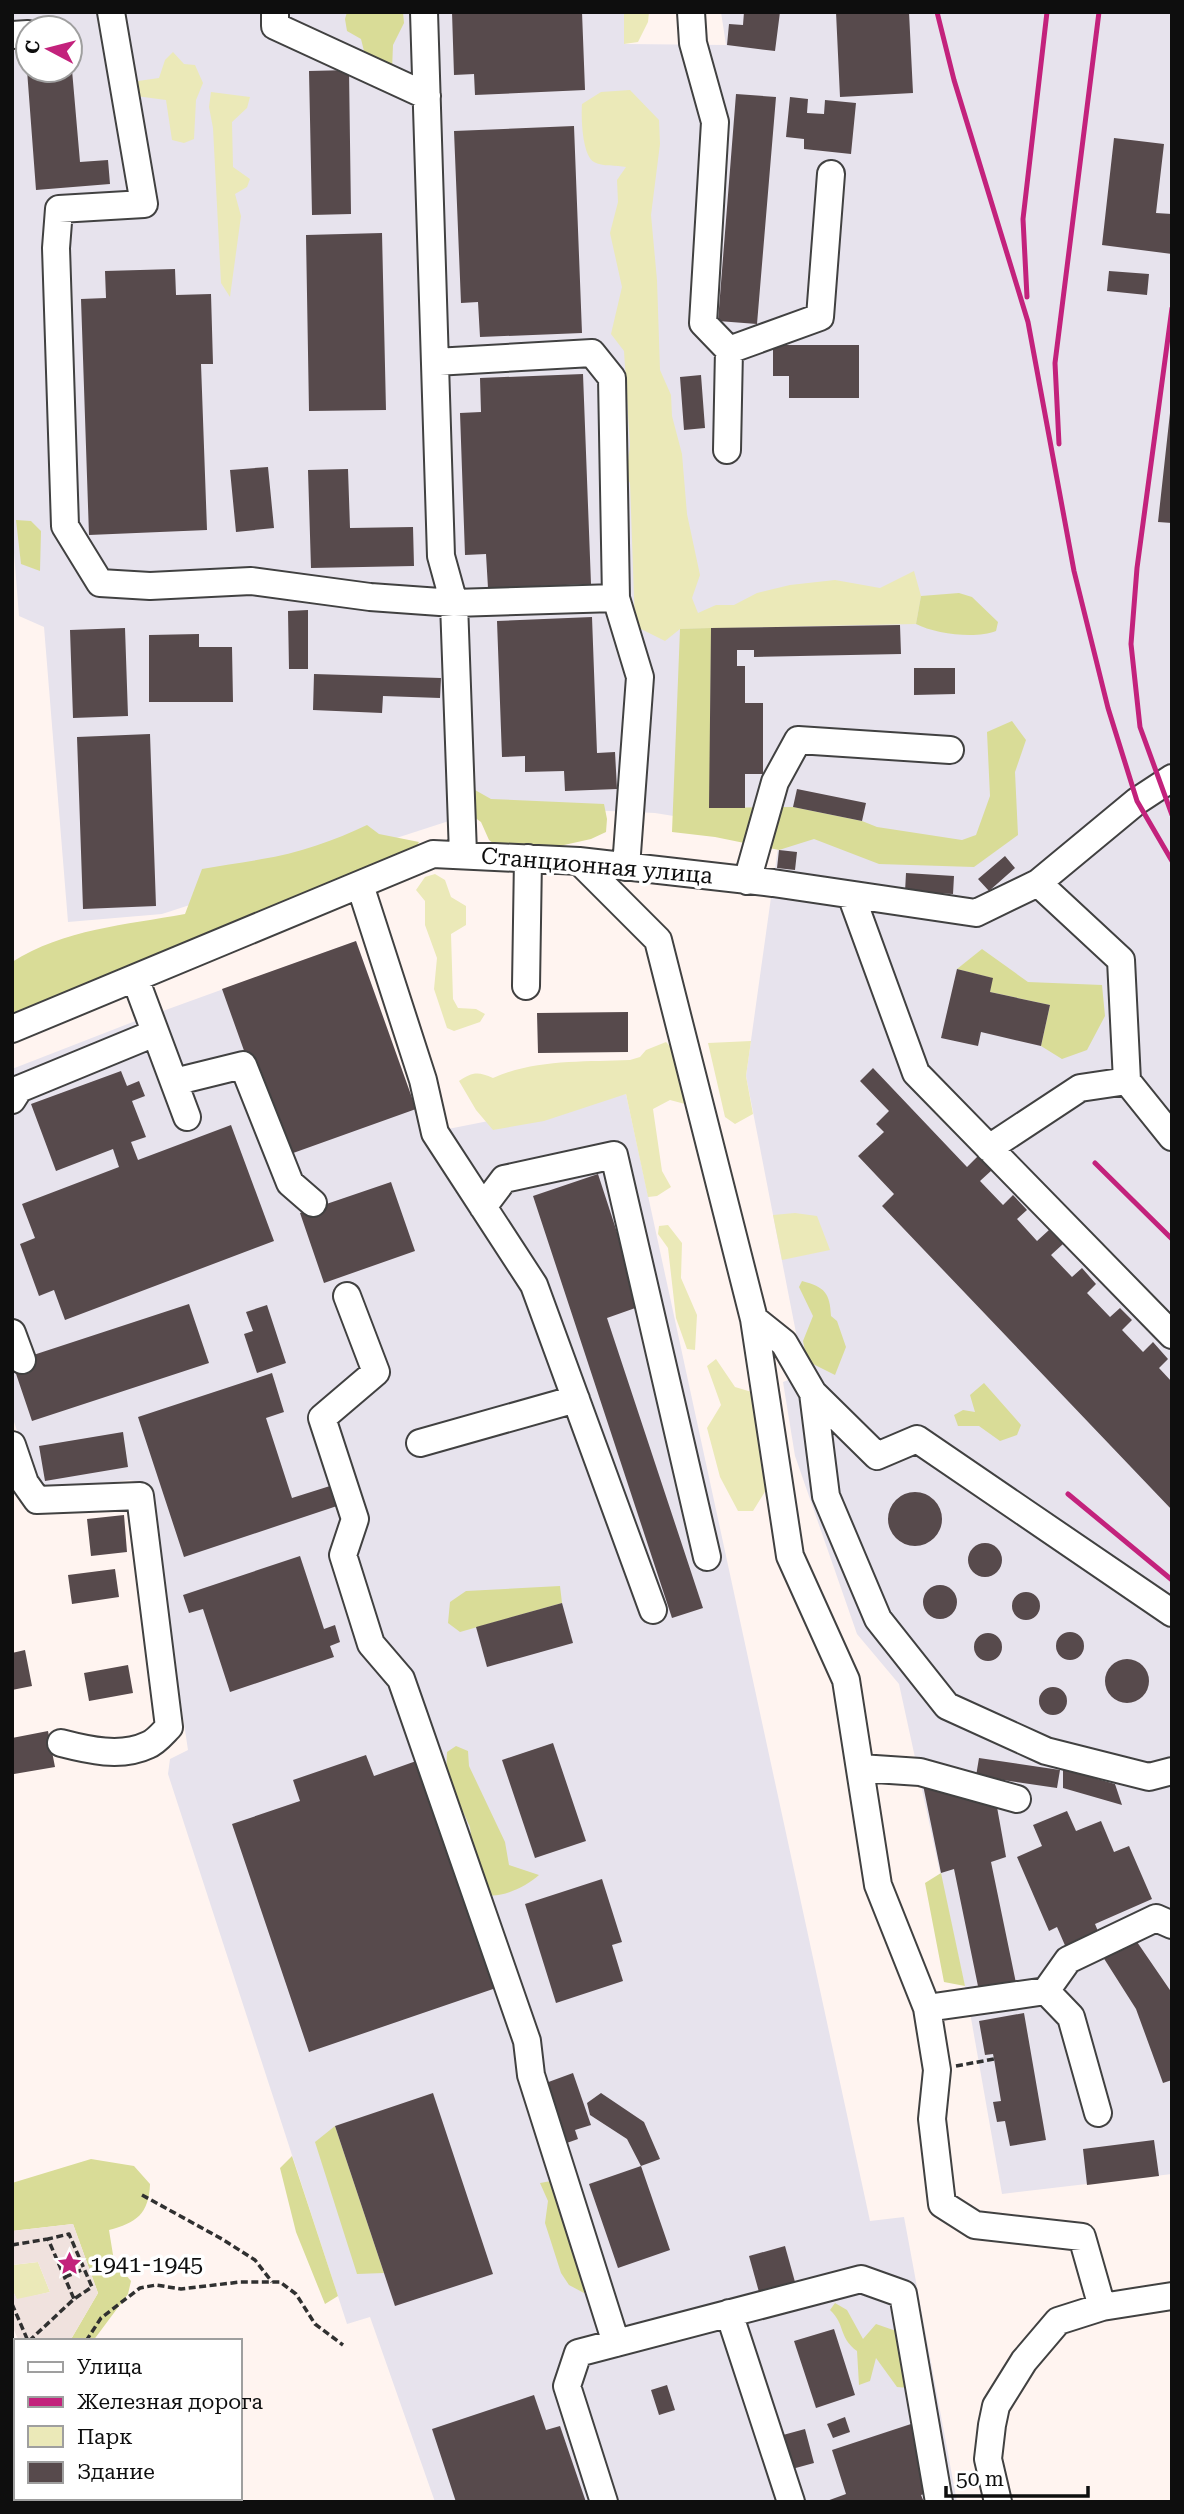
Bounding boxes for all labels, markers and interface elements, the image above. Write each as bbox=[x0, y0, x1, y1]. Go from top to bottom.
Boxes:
north arrow bbox=[14, 14, 84, 84]
text: С bbox=[20, 39, 45, 55]
street label: Станционная улица bbox=[480, 842, 714, 890]
place icon: 1941-1945 bbox=[56, 2250, 84, 2278]
place label: 1941-1945 bbox=[90, 2251, 203, 2278]
legend bbox=[14, 2339, 242, 2500]
text: Улица bbox=[77, 2355, 143, 2379]
text: Железная дорога bbox=[77, 2390, 263, 2414]
text: Парк bbox=[77, 2425, 133, 2449]
scale bar bbox=[946, 2454, 1088, 2498]
text: Здание bbox=[77, 2460, 155, 2484]
text: 50 m bbox=[956, 2467, 1004, 2491]

